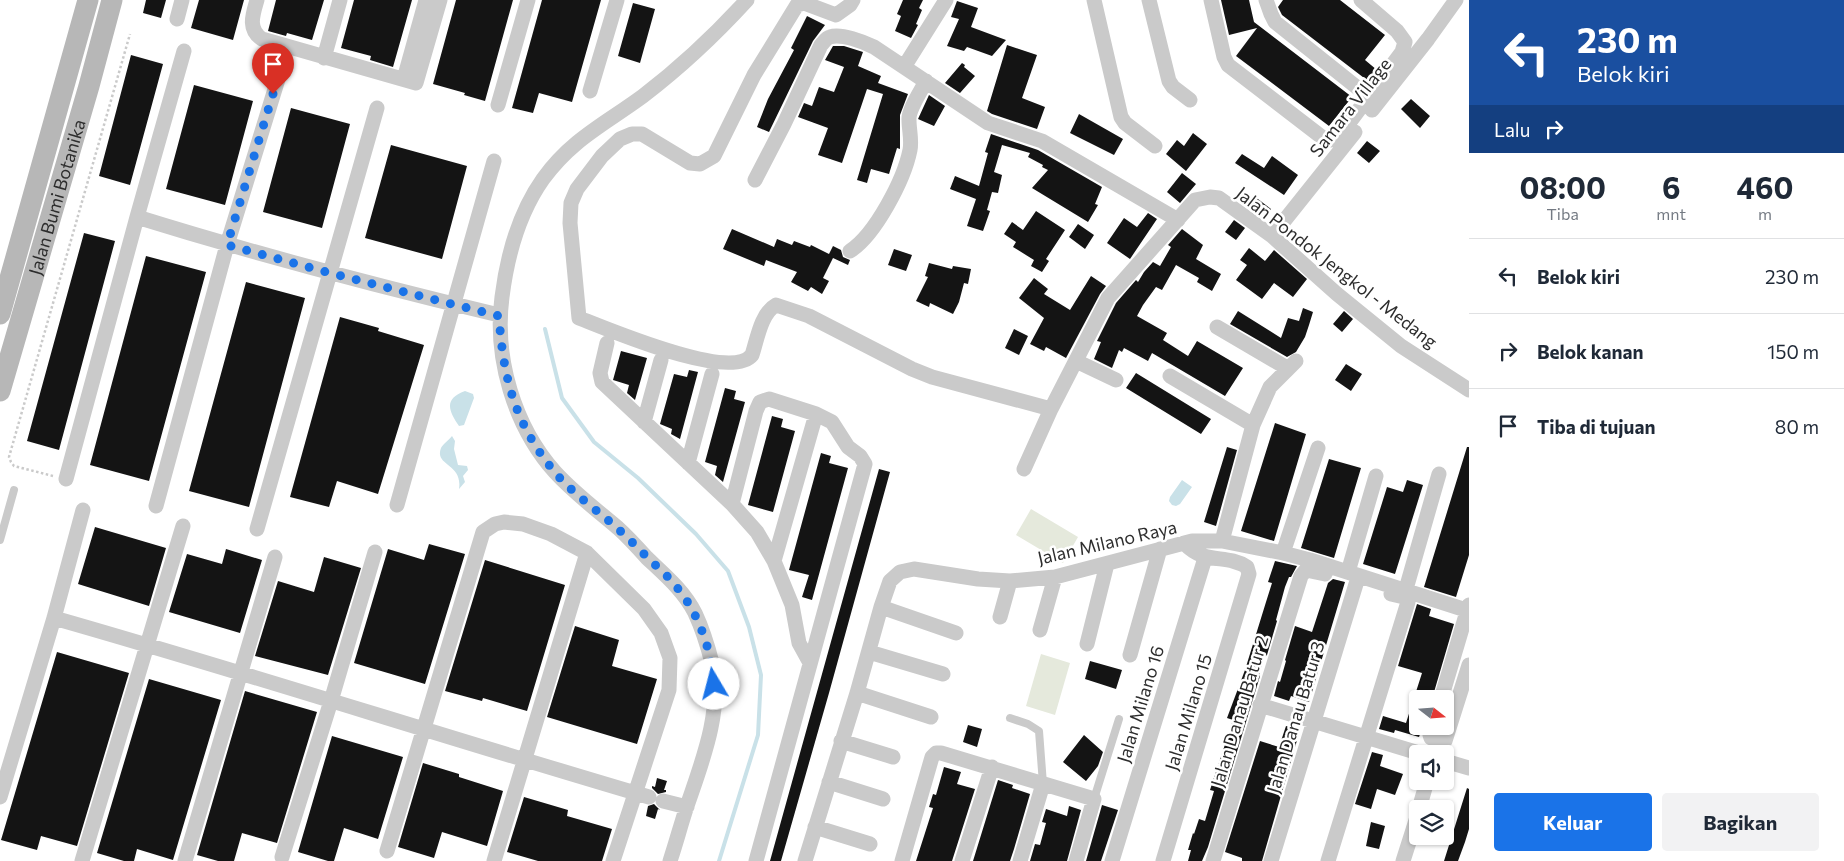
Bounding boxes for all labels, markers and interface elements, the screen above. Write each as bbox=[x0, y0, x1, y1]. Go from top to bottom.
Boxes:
text: 230 m bbox=[1577, 17, 1678, 60]
icon: left bbox=[1494, 20, 1559, 85]
pin bbox=[252, 43, 294, 94]
icon: arrive bbox=[259, 50, 287, 78]
street label: Samara Village bbox=[1305, 53, 1395, 161]
text: Belok kiri bbox=[1577, 60, 1670, 87]
icon: right bbox=[1540, 115, 1568, 143]
street label: Jalan Bumi Botanika bbox=[23, 117, 90, 278]
text: Lalu bbox=[1494, 118, 1530, 141]
text: 08:00 bbox=[1520, 168, 1606, 205]
text: 6 bbox=[1662, 168, 1680, 205]
text: 460 bbox=[1737, 168, 1793, 205]
street label: Jalan Pondok Jengkol - Medang bbox=[1232, 182, 1442, 353]
text: Tiba bbox=[1547, 204, 1579, 223]
text: mnt bbox=[1656, 204, 1686, 223]
text: m bbox=[1758, 204, 1772, 223]
icon: left bbox=[1494, 262, 1522, 290]
text: Belok kiri bbox=[1537, 265, 1620, 288]
text: 230 m bbox=[1765, 265, 1819, 288]
icon: right bbox=[1494, 337, 1522, 365]
text: Belok kanan bbox=[1537, 340, 1644, 363]
text: 150 m bbox=[1767, 340, 1819, 363]
icon: arrive bbox=[1494, 412, 1522, 440]
text: Tiba di tujuan bbox=[1537, 415, 1655, 438]
text: 80 m bbox=[1775, 415, 1819, 438]
street label: Jalan Milano Raya bbox=[1035, 515, 1179, 569]
street label: Jalan Danau Batur 2 bbox=[1205, 633, 1273, 789]
street label: Jalan Danau Batur 3 bbox=[1261, 638, 1329, 796]
street label: Jalan Milano 16 bbox=[1112, 643, 1168, 765]
street label: Jalan Milano 15 bbox=[1160, 651, 1216, 773]
position arrow bbox=[687, 657, 739, 709]
north arrow bbox=[1409, 690, 1454, 735]
map controls bbox=[1409, 690, 1454, 845]
button: sound bbox=[1409, 745, 1454, 790]
button: Keluar bbox=[1494, 793, 1652, 851]
button: Bagikan bbox=[1662, 793, 1819, 851]
button: layers bbox=[1409, 800, 1454, 845]

